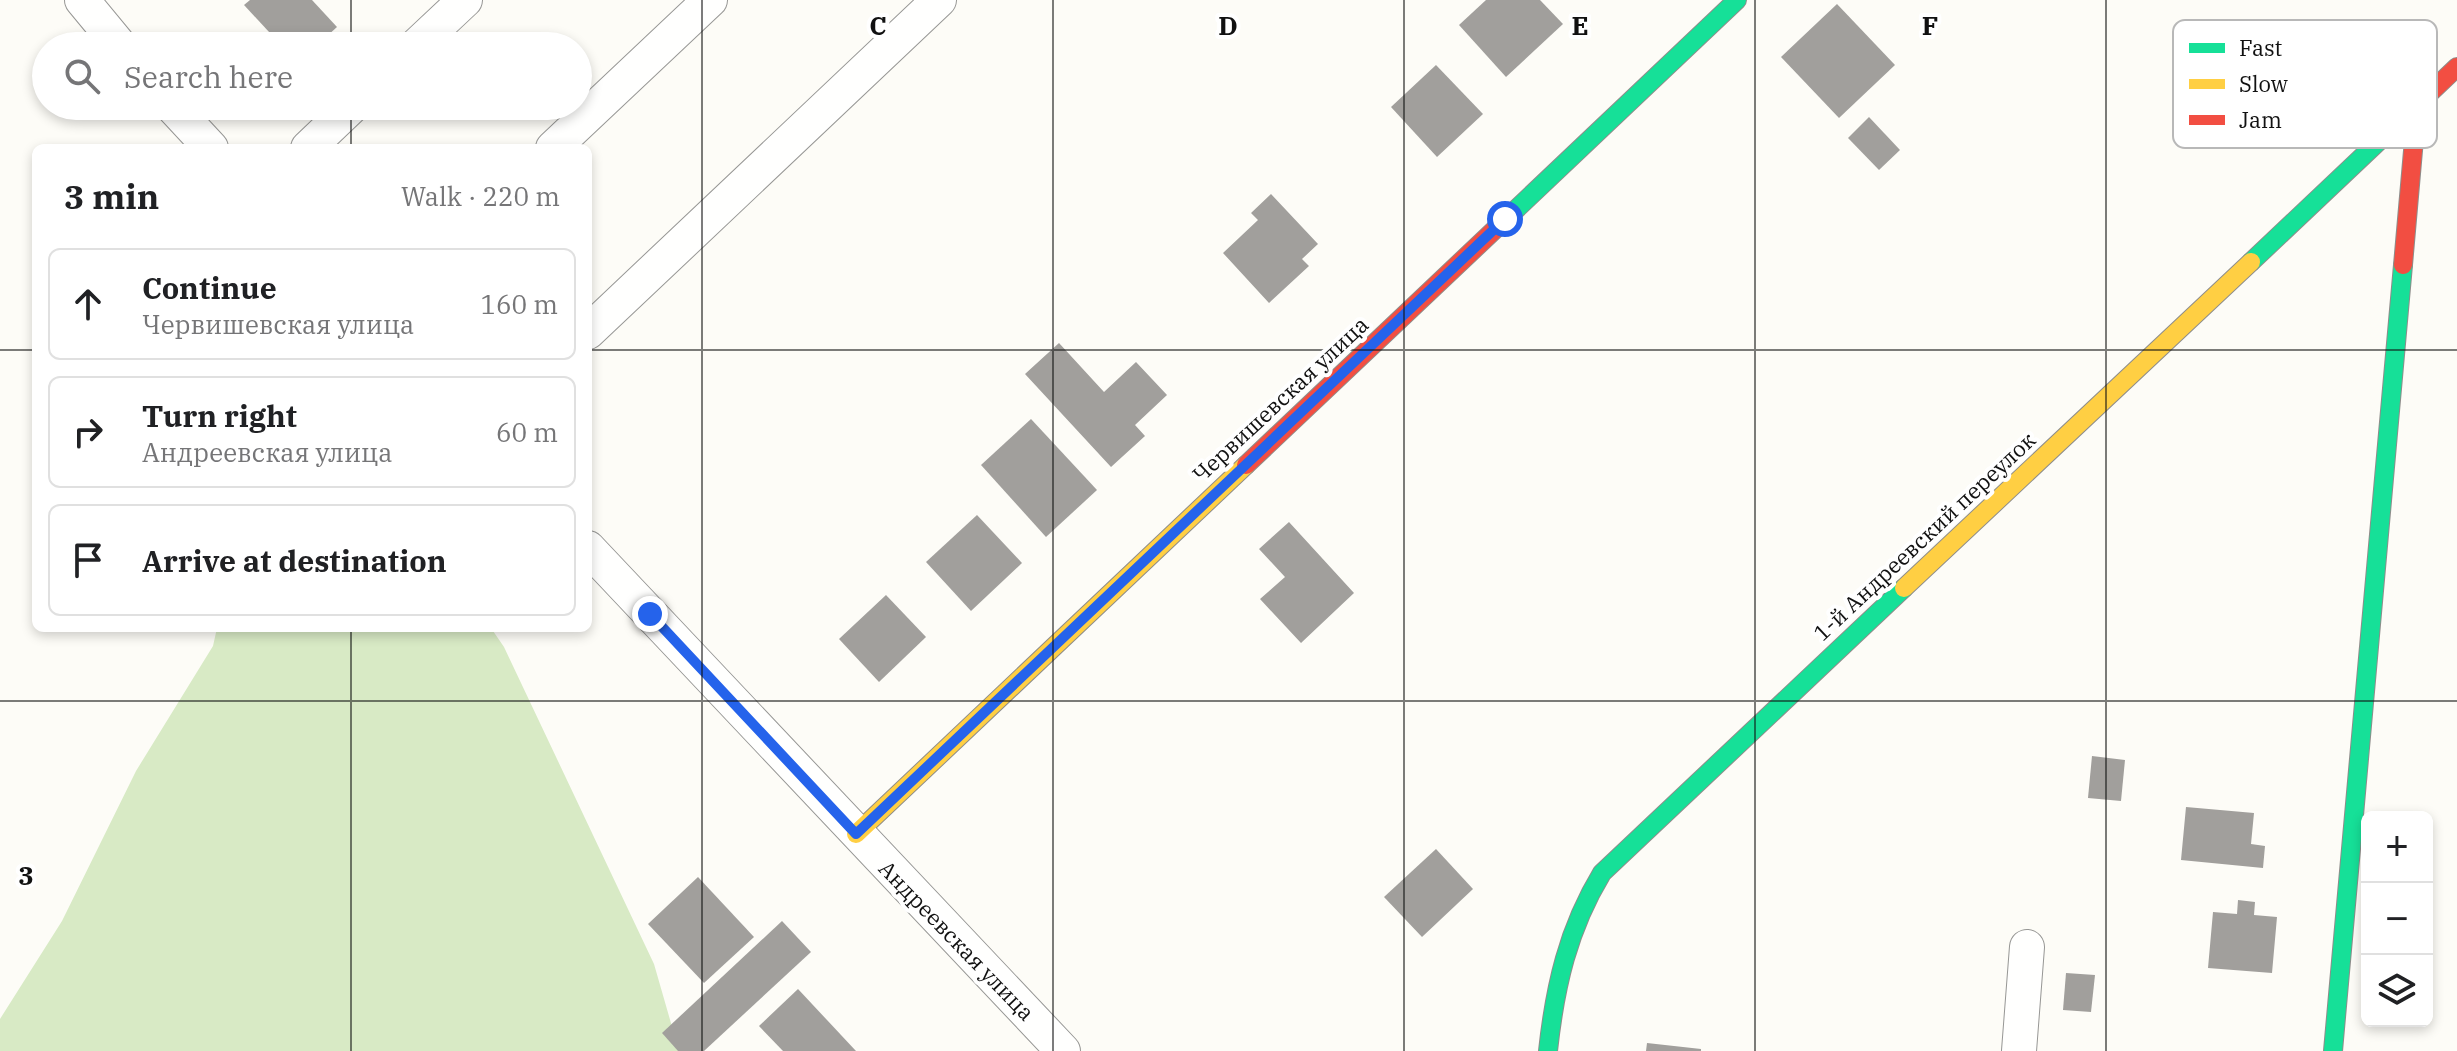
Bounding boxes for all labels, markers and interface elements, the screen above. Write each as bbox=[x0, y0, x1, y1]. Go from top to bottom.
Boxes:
text: C bbox=[869, 8, 887, 42]
text: D bbox=[1218, 8, 1238, 42]
text: E bbox=[1571, 8, 1589, 42]
text: F bbox=[1922, 8, 1938, 42]
legend bbox=[2173, 20, 2437, 148]
search box bbox=[32, 32, 592, 120]
text: Fast bbox=[2239, 33, 2282, 62]
icon: search bbox=[60, 54, 104, 98]
text: Search here bbox=[124, 57, 293, 96]
text: Slow bbox=[2239, 69, 2288, 98]
text: Jam bbox=[2239, 105, 2282, 134]
text: 3 min bbox=[64, 174, 159, 218]
text: Walk · 220 m bbox=[401, 179, 560, 213]
route start bbox=[1487, 201, 1523, 237]
text: Continue bbox=[142, 268, 277, 307]
icon: ahead bbox=[66, 282, 110, 326]
text: 160 m bbox=[480, 287, 558, 321]
text: Червишевская улица bbox=[142, 307, 414, 341]
street label: Червишевская улица bbox=[1186, 310, 1374, 488]
text: Turn right bbox=[142, 396, 297, 435]
icon: right bbox=[66, 410, 110, 454]
text: 60 m bbox=[496, 415, 558, 449]
street label: 1-й Андреевский переулок bbox=[1807, 425, 2041, 647]
text: Андреевская улица bbox=[142, 435, 393, 469]
icon: arrive bbox=[66, 538, 110, 582]
text: Arrive at destination bbox=[142, 541, 447, 580]
route end bbox=[632, 596, 668, 632]
map controls bbox=[2361, 811, 2433, 1027]
button: + bbox=[2361, 811, 2433, 883]
street label: Андреевская улица bbox=[873, 854, 1041, 1026]
text: 3 bbox=[18, 858, 34, 892]
button: − bbox=[2361, 883, 2433, 955]
button: layers bbox=[2361, 955, 2433, 1027]

